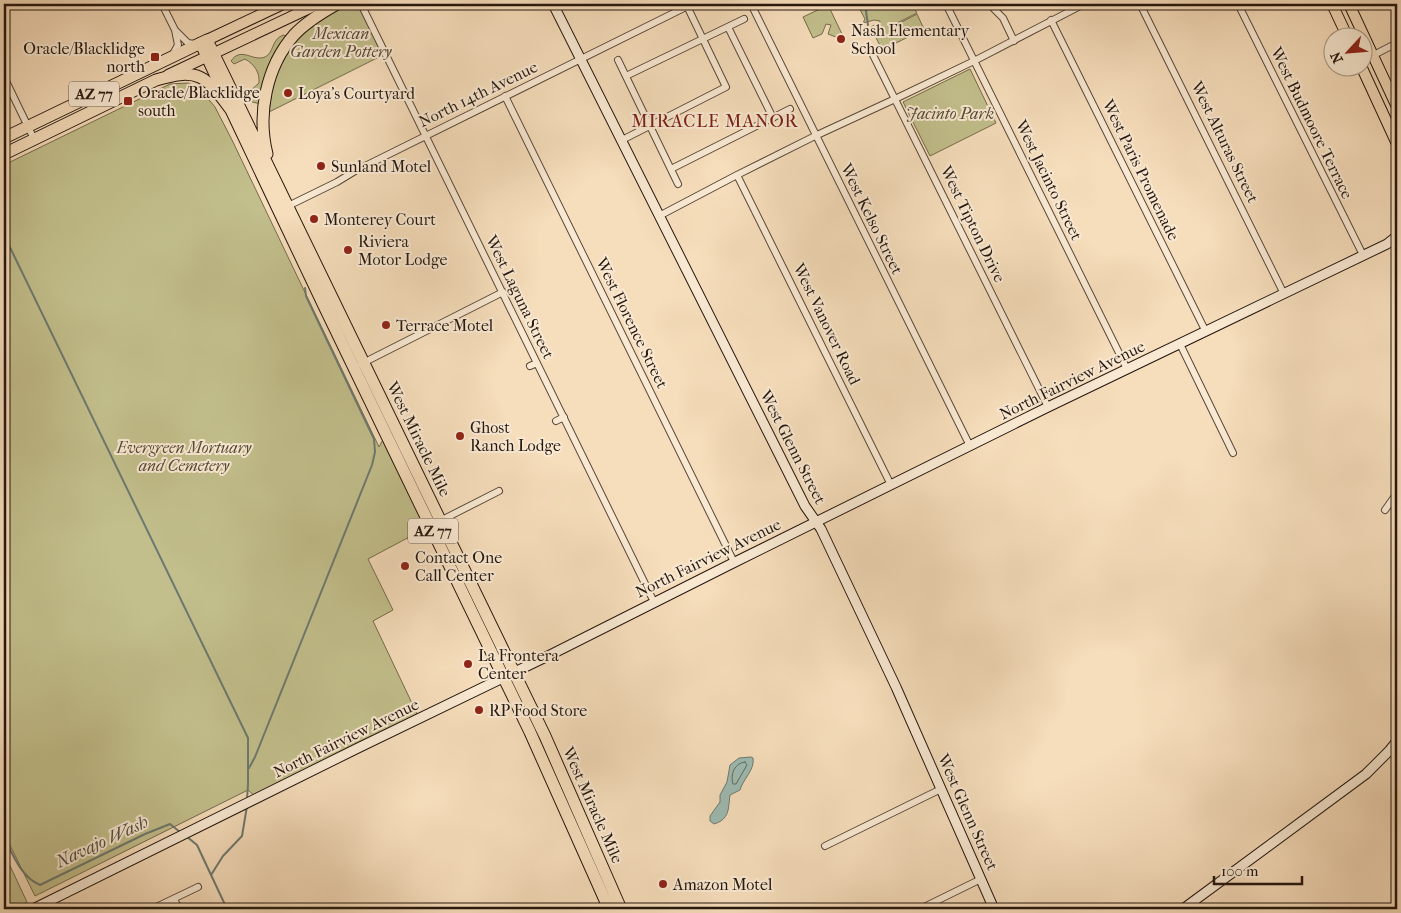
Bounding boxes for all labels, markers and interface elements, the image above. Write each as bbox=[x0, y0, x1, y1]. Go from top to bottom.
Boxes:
place label: Nash Elementary School bbox=[851, 21, 970, 58]
park label: Mexican Garden Pottery bbox=[290, 24, 392, 61]
north arrow bbox=[1324, 28, 1374, 78]
marker: Nash Elementary School bbox=[835, 33, 847, 45]
place label: Oracle/Blacklidge north bbox=[23, 39, 145, 76]
street label: West Budmoore Terrace bbox=[1267, 43, 1357, 202]
text: N bbox=[1327, 49, 1347, 66]
marker: Oracle/Blacklidge north bbox=[149, 51, 161, 63]
street label: North 14th Avenue bbox=[416, 57, 541, 131]
street label: West Alturas Street bbox=[1187, 77, 1263, 206]
road number: AZ 77 bbox=[69, 82, 119, 106]
place label: Oracle/Blacklidge south bbox=[138, 83, 260, 120]
place label: Loya's Courtyard bbox=[298, 84, 415, 103]
marker: Loya's Courtyard bbox=[282, 87, 294, 99]
marker: Oracle/Blacklidge south bbox=[122, 95, 134, 107]
street label: West Paris Promenade bbox=[1098, 96, 1183, 244]
park label: Jacinto Park bbox=[906, 104, 994, 123]
district label: MIRACLE MANOR bbox=[631, 111, 799, 132]
street label: West Jacinto Street bbox=[1011, 116, 1086, 243]
place label: Sunland Motel bbox=[331, 157, 432, 176]
marker: Sunland Motel bbox=[315, 160, 327, 172]
street label: West Kelso Street bbox=[837, 160, 907, 278]
street label: West Tipton Drive bbox=[936, 162, 1009, 285]
place label: Monterey Court bbox=[324, 210, 436, 229]
marker: Monterey Court bbox=[308, 213, 320, 225]
street label: West Laguna Street bbox=[481, 231, 558, 362]
place label: Riviera Motor Lodge bbox=[358, 232, 448, 269]
marker: Riviera Motor Lodge bbox=[342, 244, 354, 256]
street label: West Florence Street bbox=[592, 254, 672, 392]
street label: West Vanover Road bbox=[789, 259, 865, 388]
place label: Terrace Motel bbox=[396, 316, 494, 335]
marker: Terrace Motel bbox=[380, 319, 392, 331]
street label: North Fairview Avenue bbox=[996, 336, 1148, 424]
street label: West Miracle Mile bbox=[383, 378, 455, 500]
street label: West Glenn Street bbox=[756, 386, 830, 507]
place label: Ghost Ranch Lodge bbox=[470, 418, 561, 455]
marker: Ghost Ranch Lodge bbox=[454, 430, 466, 442]
park label: Evergreen Mortuary and Cemetery bbox=[116, 438, 252, 475]
street label: North Fairview Avenue bbox=[632, 514, 784, 602]
road number: AZ 77 bbox=[408, 518, 458, 544]
place label: Contact One Call Center bbox=[415, 548, 502, 585]
marker: Contact One Call Center bbox=[399, 560, 411, 572]
place label: La Frontera Center bbox=[478, 646, 559, 683]
marker: La Frontera Center bbox=[462, 658, 474, 670]
street label: North Fairview Avenue bbox=[270, 694, 422, 782]
place label: RP Food Store bbox=[489, 701, 587, 720]
marker: RP Food Store bbox=[473, 704, 485, 716]
street label: West Miracle Mile bbox=[558, 743, 627, 866]
street label: West Glenn Street bbox=[933, 750, 1002, 873]
water label: Navajo Wash bbox=[52, 811, 152, 873]
scale bar bbox=[1214, 853, 1301, 885]
text: 100 m bbox=[1221, 862, 1259, 880]
place label: Amazon Motel bbox=[672, 875, 773, 894]
marker: Amazon Motel bbox=[657, 878, 669, 890]

